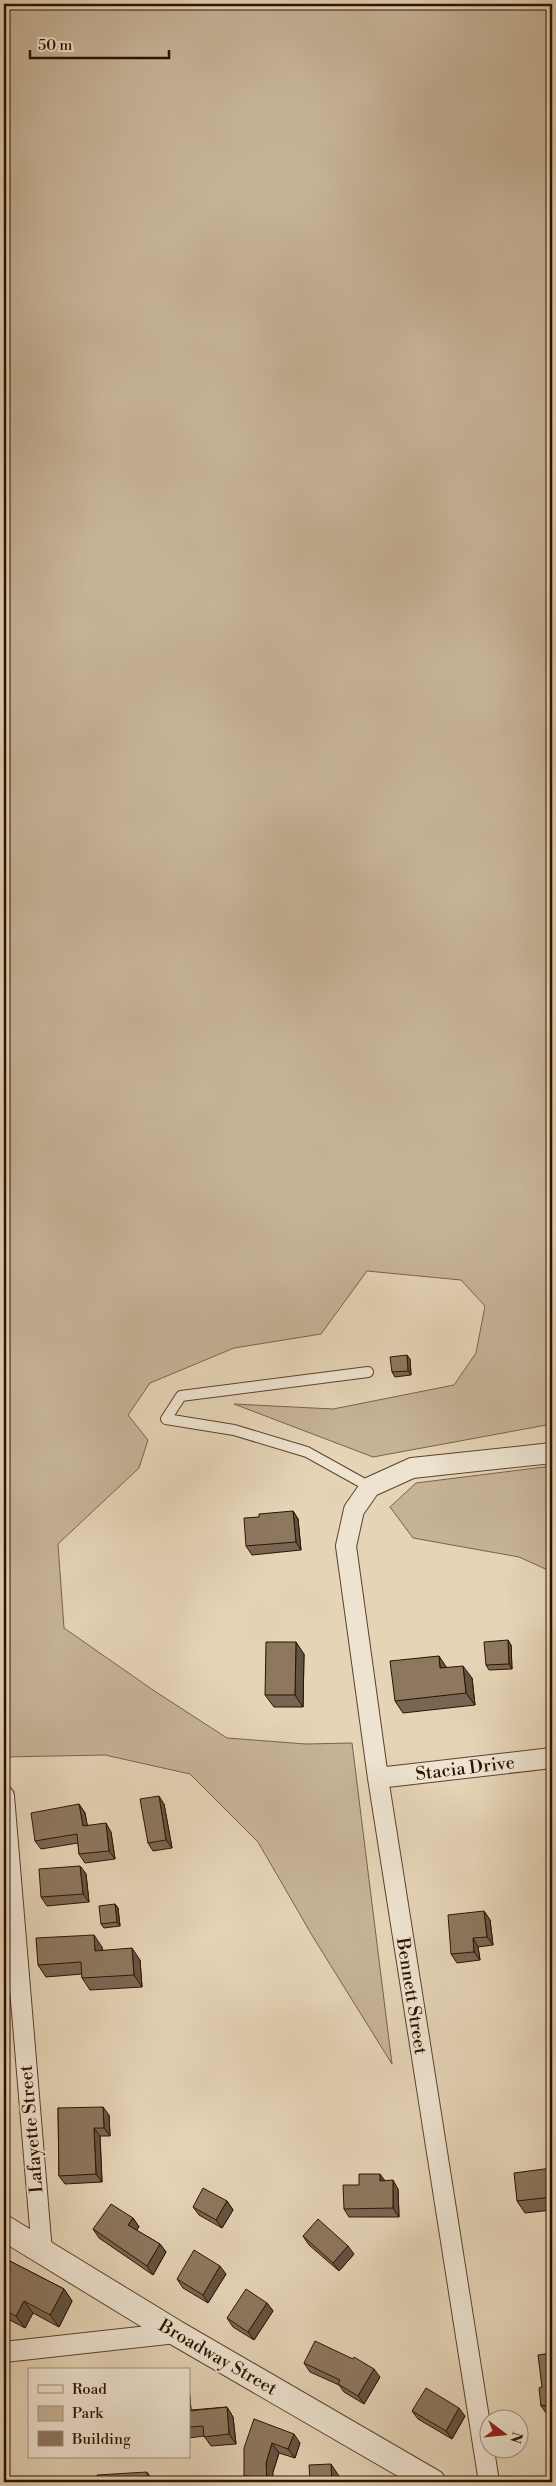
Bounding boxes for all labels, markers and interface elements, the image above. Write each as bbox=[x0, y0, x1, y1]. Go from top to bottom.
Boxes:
scale bar bbox=[30, 28, 169, 60]
text: 50 m bbox=[38, 36, 72, 55]
street label: Stacia Drive bbox=[414, 1751, 516, 1786]
street label: Bennett Street bbox=[391, 1935, 432, 2057]
street label: Lafayette Street bbox=[14, 2063, 49, 2194]
street label: Broadway Street bbox=[154, 2314, 281, 2401]
legend bbox=[28, 2368, 190, 2458]
text: Road bbox=[72, 2380, 107, 2399]
text: Park bbox=[72, 2404, 104, 2423]
north arrow bbox=[478, 2408, 528, 2458]
text: Building bbox=[71, 2430, 131, 2449]
text: N bbox=[505, 2430, 526, 2445]

